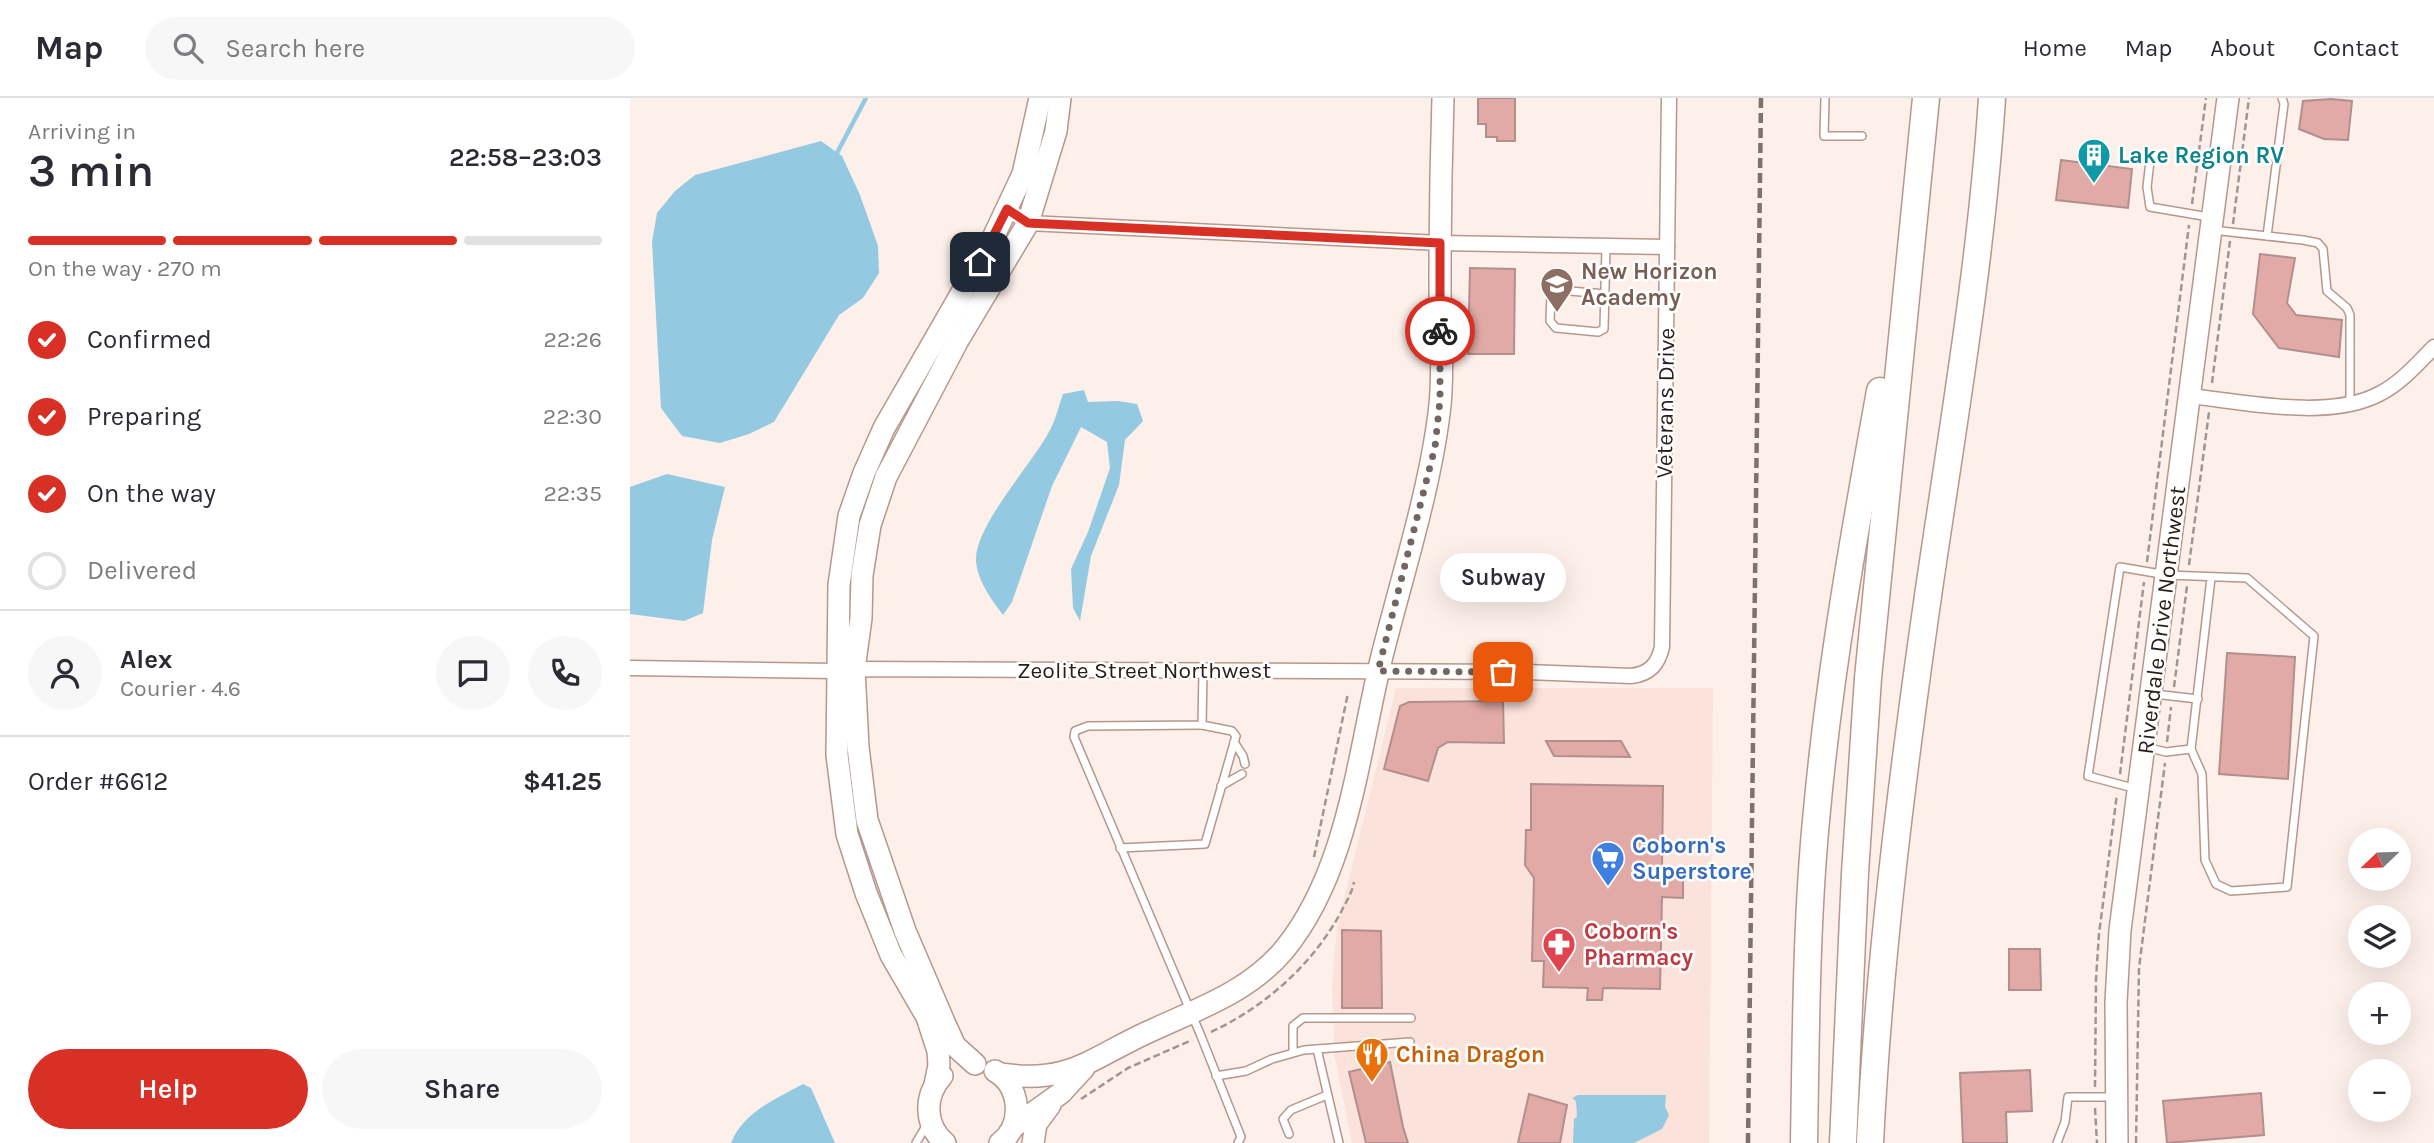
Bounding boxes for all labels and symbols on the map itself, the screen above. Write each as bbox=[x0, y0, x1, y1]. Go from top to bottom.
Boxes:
building icon: Lake Region RV bbox=[2075, 136, 2113, 185]
place label: Lake Region RV bbox=[2118, 142, 2284, 169]
pin bbox=[950, 232, 1010, 292]
place label: New Horizon Academy bbox=[1581, 258, 1717, 311]
school or university icon: New Horizon Academy bbox=[1538, 265, 1576, 314]
courier bbox=[1405, 296, 1475, 366]
street label: Veterans Drive bbox=[1651, 327, 1680, 479]
street label: Riverdale Drive Northwest bbox=[2132, 484, 2191, 756]
callout: Subway bbox=[1440, 553, 1566, 602]
pin bbox=[1473, 642, 1533, 702]
street label: Zeolite Street Northwest bbox=[1017, 657, 1271, 684]
north arrow bbox=[2348, 828, 2412, 891]
place label: Coborn's Superstore bbox=[1632, 832, 1752, 885]
supermarket icon: Coborn's Superstore bbox=[1589, 839, 1627, 888]
place label: Coborn's Pharmacy bbox=[1584, 918, 1694, 971]
pharmacy icon: Coborn's Pharmacy bbox=[1540, 925, 1578, 974]
restaurant icon: China Dragon bbox=[1353, 1035, 1391, 1084]
place label: China Dragon bbox=[1396, 1041, 1545, 1068]

